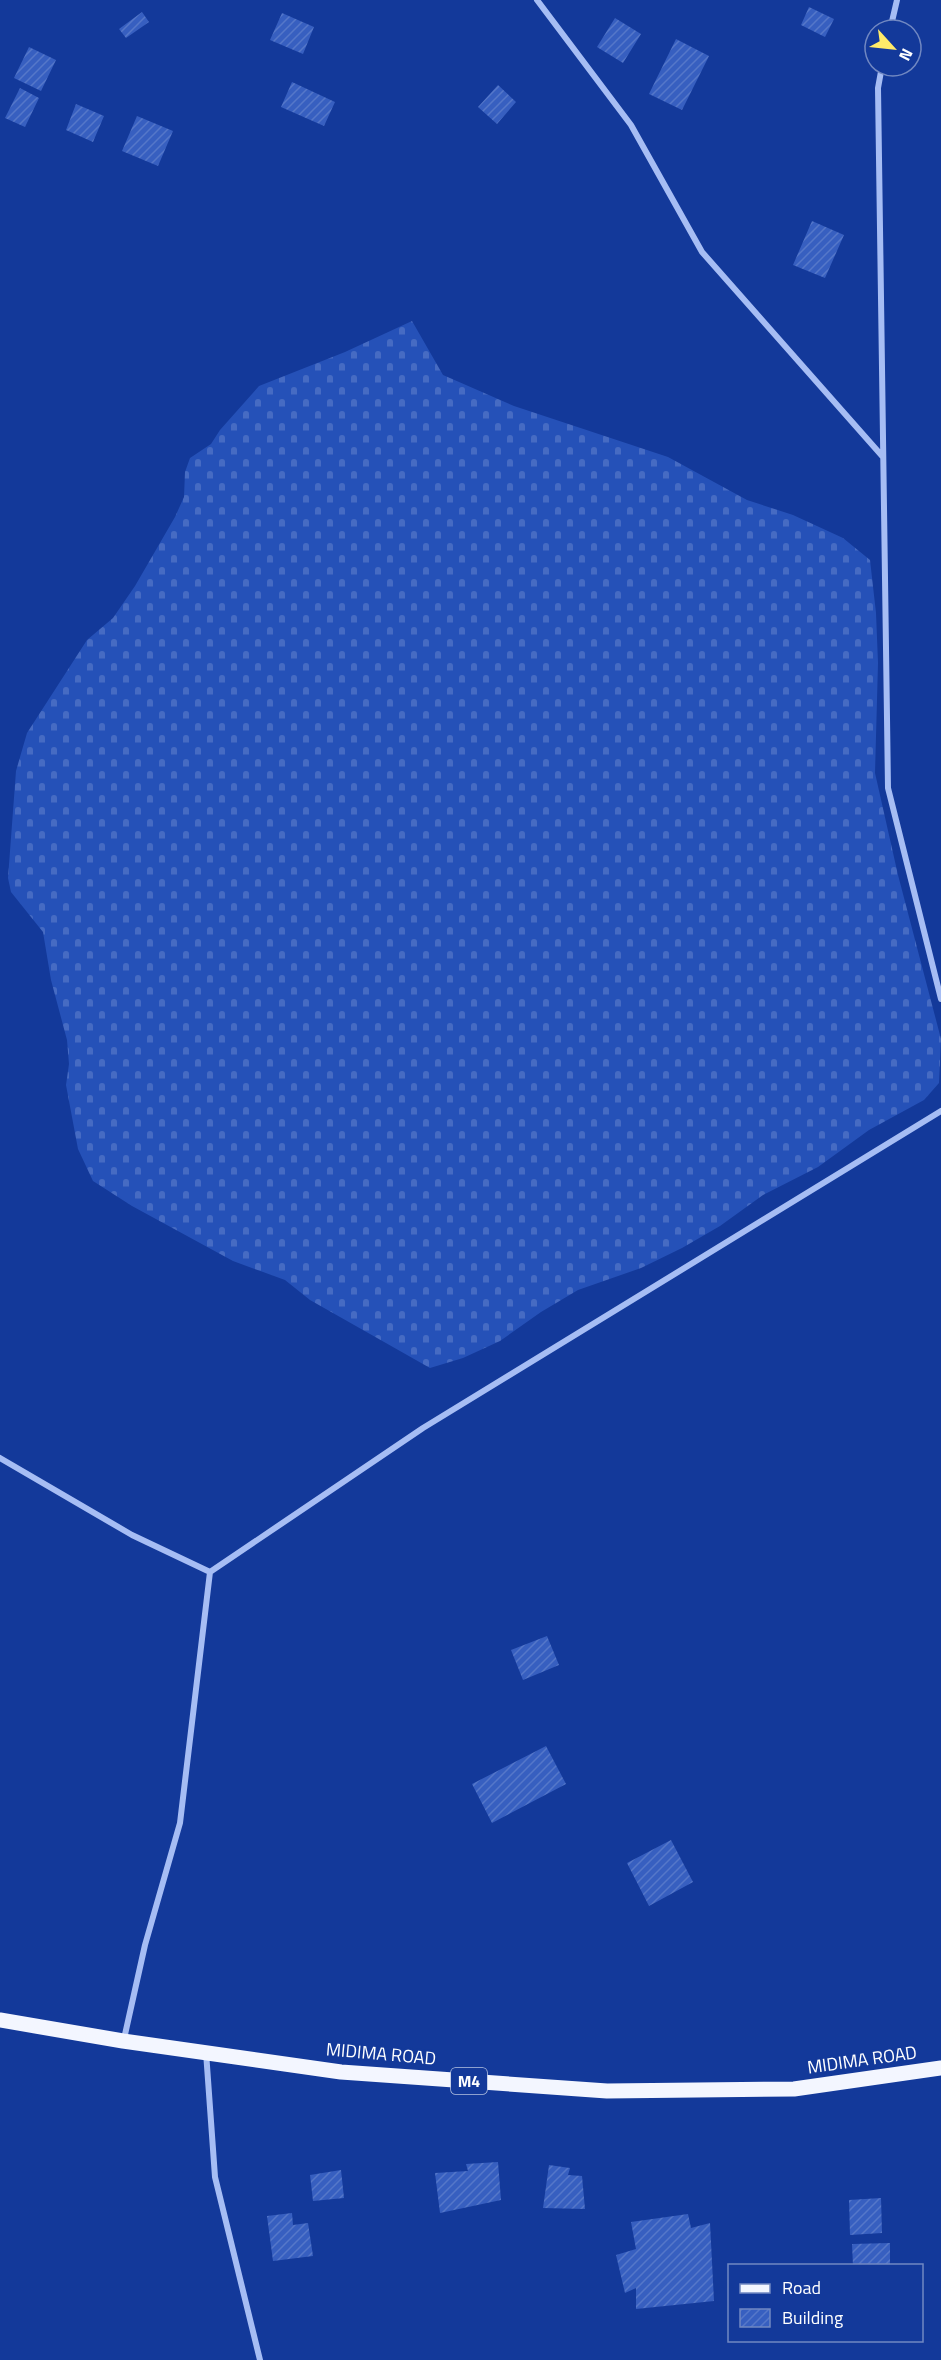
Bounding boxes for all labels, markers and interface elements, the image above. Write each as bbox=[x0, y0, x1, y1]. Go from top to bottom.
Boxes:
north arrow bbox=[863, 18, 923, 78]
text: N bbox=[893, 44, 920, 65]
street label: MIDIMA ROAD bbox=[325, 2035, 437, 2072]
street label: MIDIMA ROAD bbox=[805, 2038, 919, 2081]
road number: M4 bbox=[451, 2068, 487, 2094]
legend bbox=[728, 2264, 923, 2342]
text: Road bbox=[782, 2274, 821, 2301]
text: Building bbox=[782, 2304, 843, 2331]

